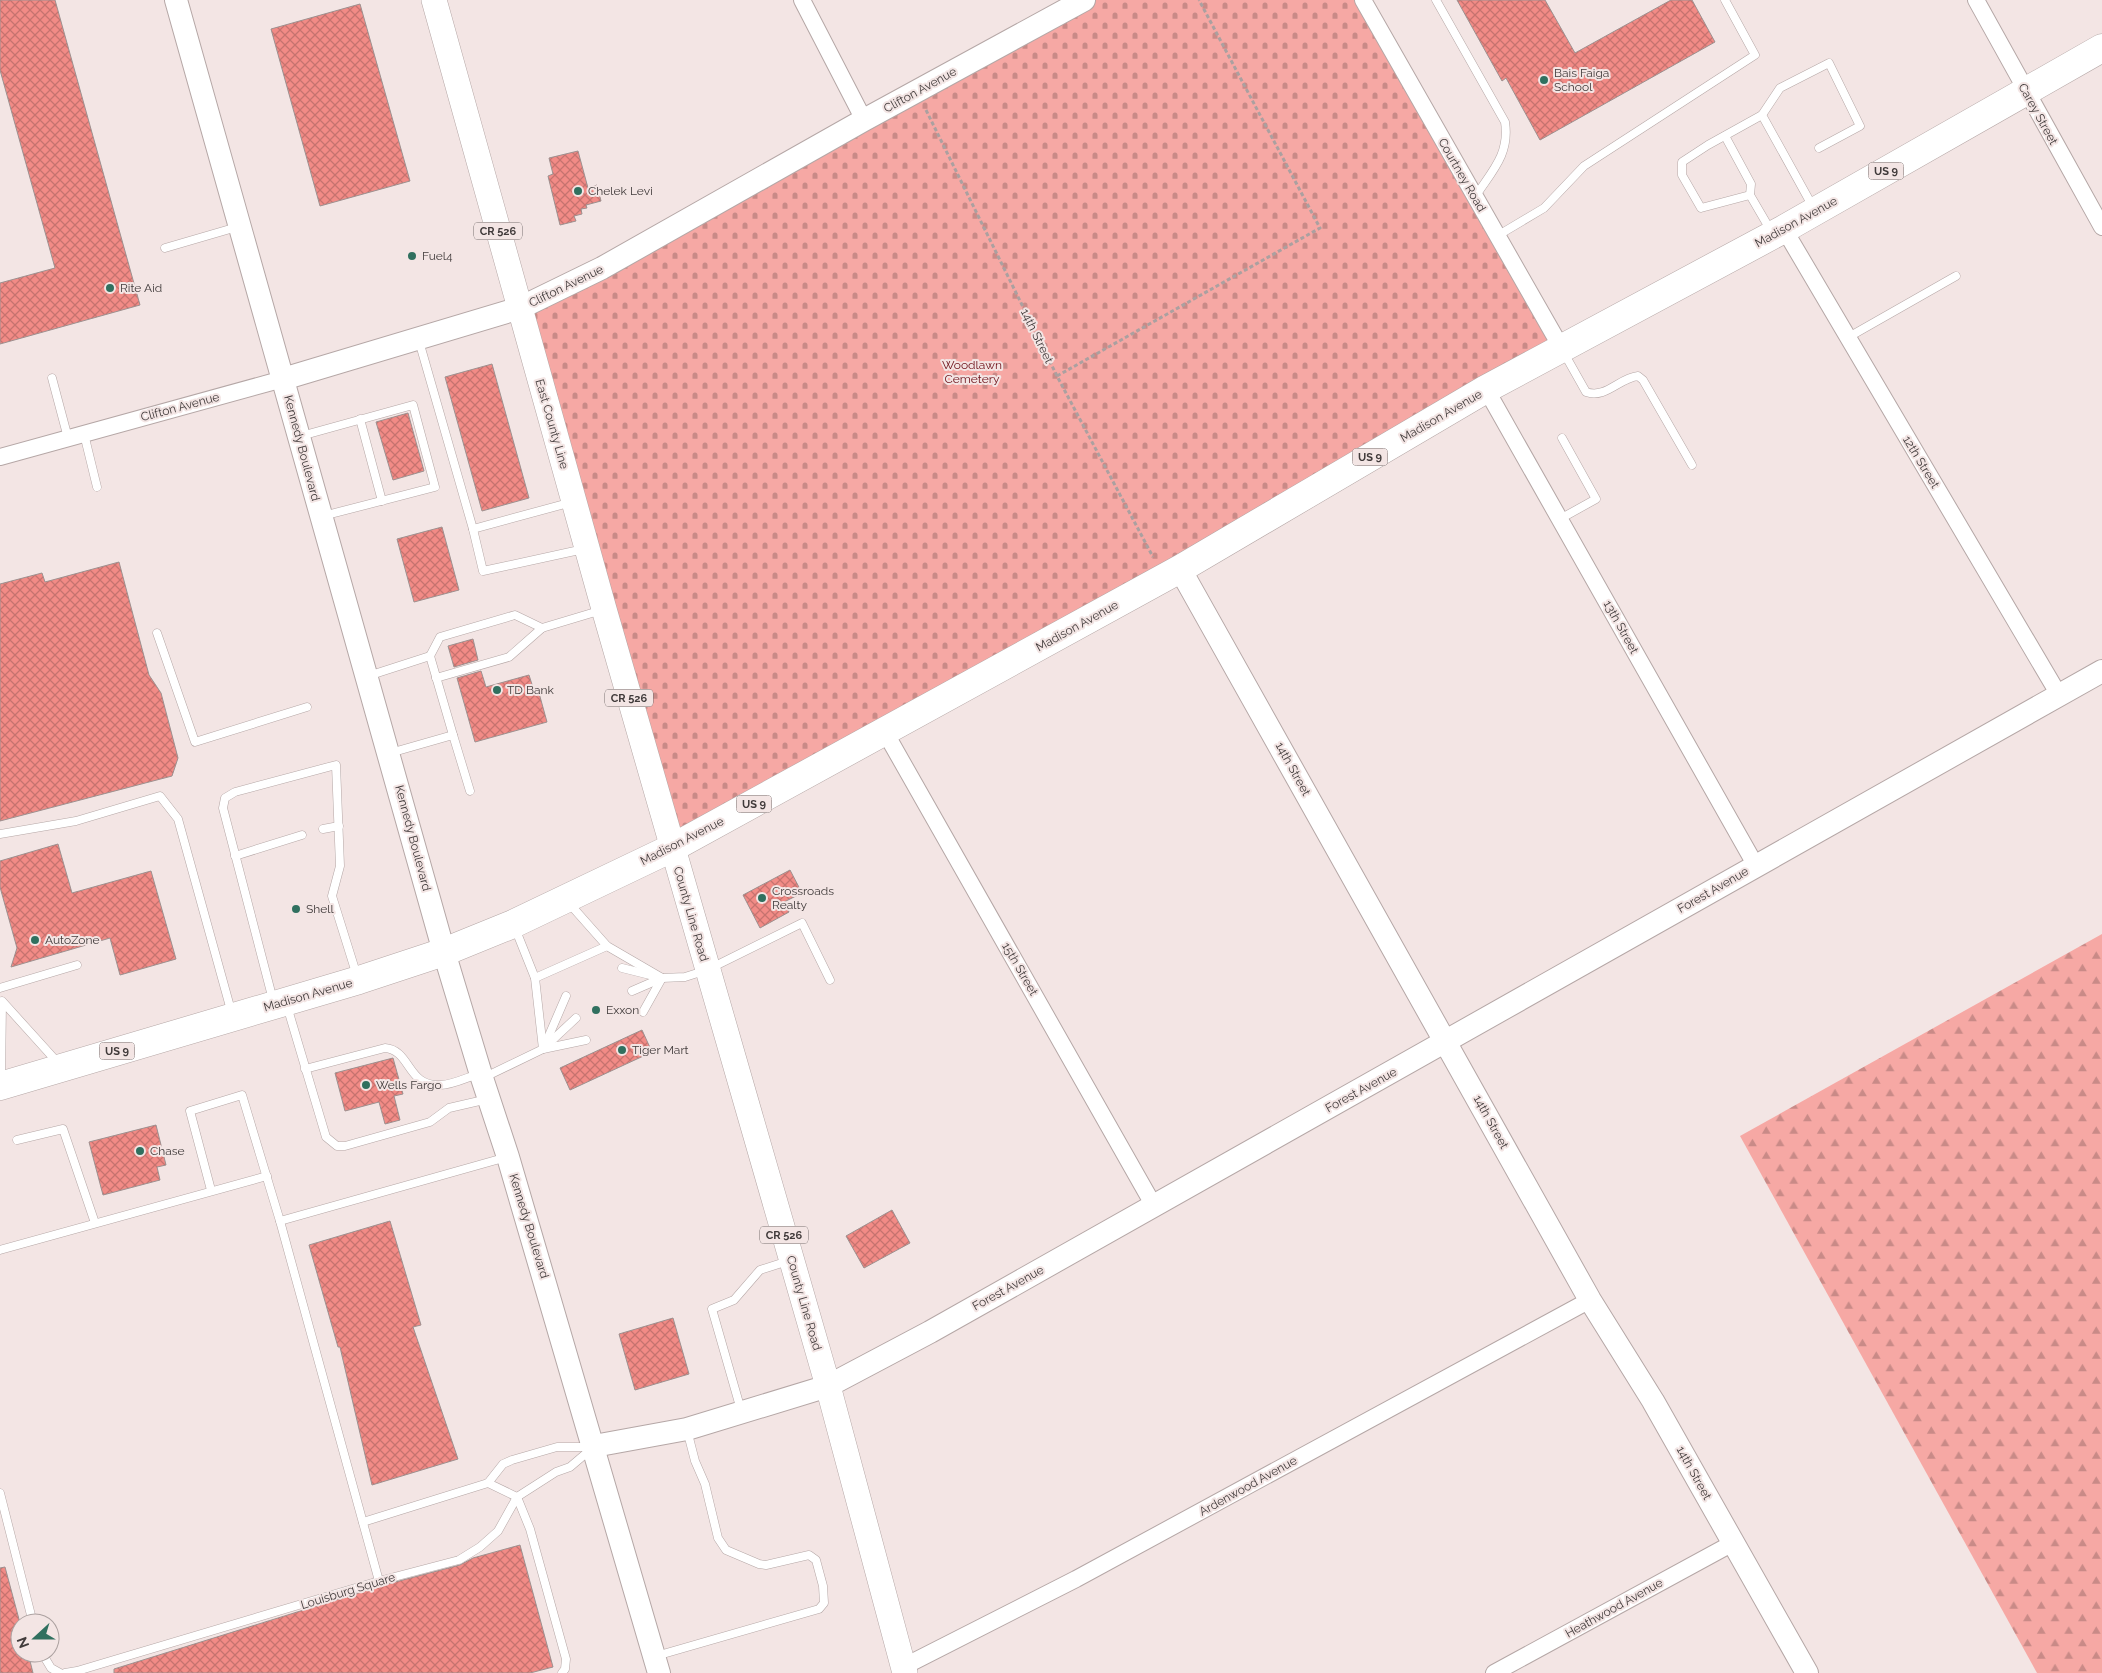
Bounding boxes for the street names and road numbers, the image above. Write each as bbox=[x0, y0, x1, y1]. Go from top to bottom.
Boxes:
street label: Clifton Avenue bbox=[881, 64, 959, 116]
street label: Carey Street bbox=[2015, 81, 2061, 147]
street label: Courtney Road bbox=[1435, 136, 1489, 214]
road number: US 9 bbox=[1868, 162, 1904, 180]
street label: Madison Avenue bbox=[1752, 194, 1840, 250]
road number: CR 526 bbox=[474, 222, 522, 240]
street label: Clifton Avenue bbox=[527, 262, 605, 310]
street label: 14th Street bbox=[1018, 306, 1056, 366]
street label: East County Line bbox=[532, 377, 572, 471]
street label: Madison Avenue bbox=[1398, 387, 1484, 445]
street label: Clifton Avenue bbox=[139, 390, 221, 424]
street label: Kennedy Boulevard bbox=[281, 394, 323, 502]
street label: 12th Street bbox=[1900, 433, 1942, 491]
road number: US 9 bbox=[1352, 448, 1388, 466]
street label: Madison Avenue bbox=[1033, 598, 1121, 654]
street label: 13th Street bbox=[1601, 598, 1641, 656]
road number: CR 526 bbox=[605, 690, 653, 706]
street label: 14th Street bbox=[1273, 740, 1313, 798]
street label: Kennedy Boulevard bbox=[392, 784, 434, 892]
road number: US 9 bbox=[736, 796, 772, 812]
street label: Madison Avenue bbox=[638, 814, 726, 868]
street label: Forest Avenue bbox=[1675, 864, 1751, 916]
street label: County Line Road bbox=[671, 865, 711, 963]
street label: 15th Street bbox=[999, 940, 1041, 998]
street label: Madison Avenue bbox=[262, 976, 354, 1014]
road number: US 9 bbox=[100, 1042, 134, 1060]
street label: Forest Avenue bbox=[1323, 1065, 1399, 1115]
street label: 14th Street bbox=[1471, 1093, 1511, 1151]
street label: Kennedy Boulevard bbox=[506, 1172, 552, 1280]
road number: CR 526 bbox=[760, 1226, 808, 1244]
street label: County Line Road bbox=[784, 1254, 824, 1352]
street label: Forest Avenue bbox=[970, 1263, 1046, 1313]
street label: 14th Street bbox=[1674, 1444, 1714, 1502]
street label: Ardenwood Avenue bbox=[1197, 1453, 1299, 1519]
street label: Louisburg Square bbox=[299, 1570, 397, 1612]
street label: Heathwood Avenue bbox=[1563, 1575, 1665, 1641]

